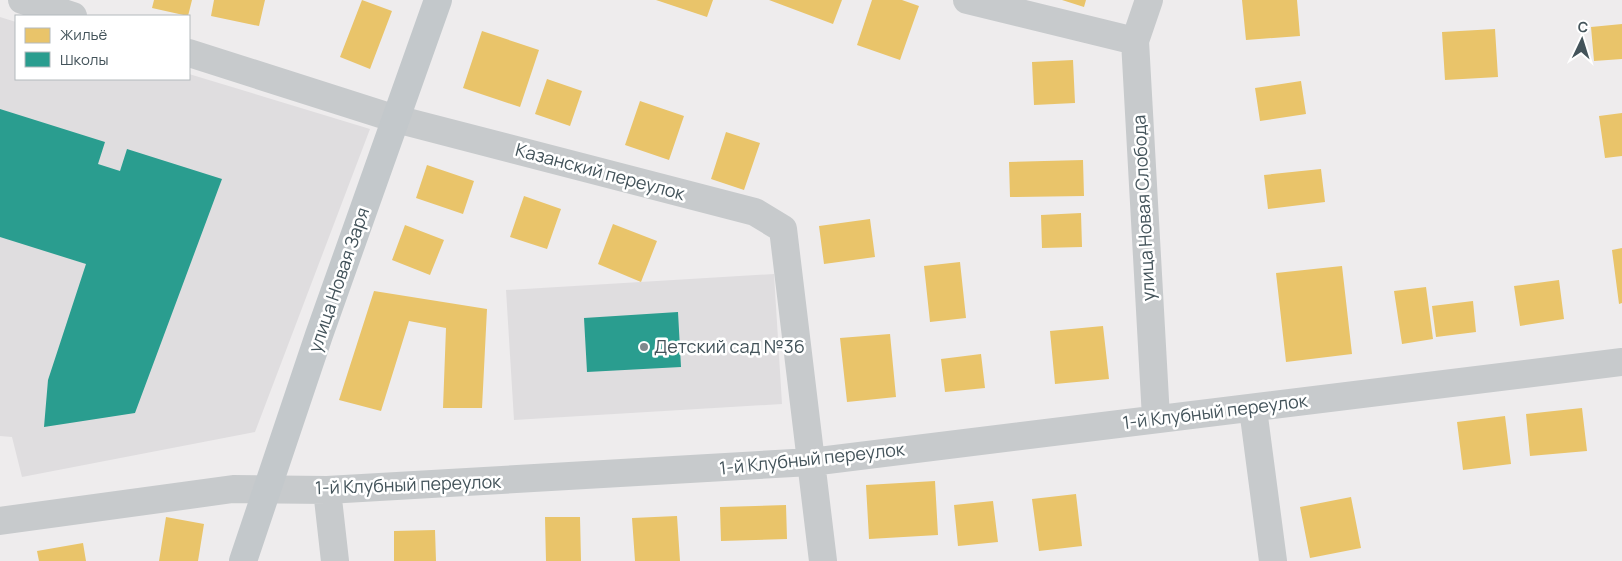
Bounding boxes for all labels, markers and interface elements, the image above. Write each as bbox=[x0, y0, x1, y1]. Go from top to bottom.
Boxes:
legend bbox=[15, 15, 190, 80]
north arrow bbox=[1557, 15, 1607, 65]
text: С bbox=[1577, 17, 1589, 36]
text: Жильё bbox=[60, 24, 108, 45]
text: Школы bbox=[60, 49, 108, 70]
street label: улица Новая Слобода bbox=[1126, 114, 1160, 302]
street label: Казанский переулок bbox=[513, 137, 689, 205]
street label: улица Новая Заря bbox=[302, 204, 374, 355]
place label: Детский сад №36 bbox=[654, 334, 805, 358]
marker: Детский сад №36 bbox=[638, 341, 650, 353]
street label: 1-й Клубный переулок bbox=[1121, 388, 1310, 434]
street label: 1-й Клубный переулок bbox=[718, 436, 907, 480]
street label: 1-й Клубный переулок bbox=[315, 469, 502, 499]

